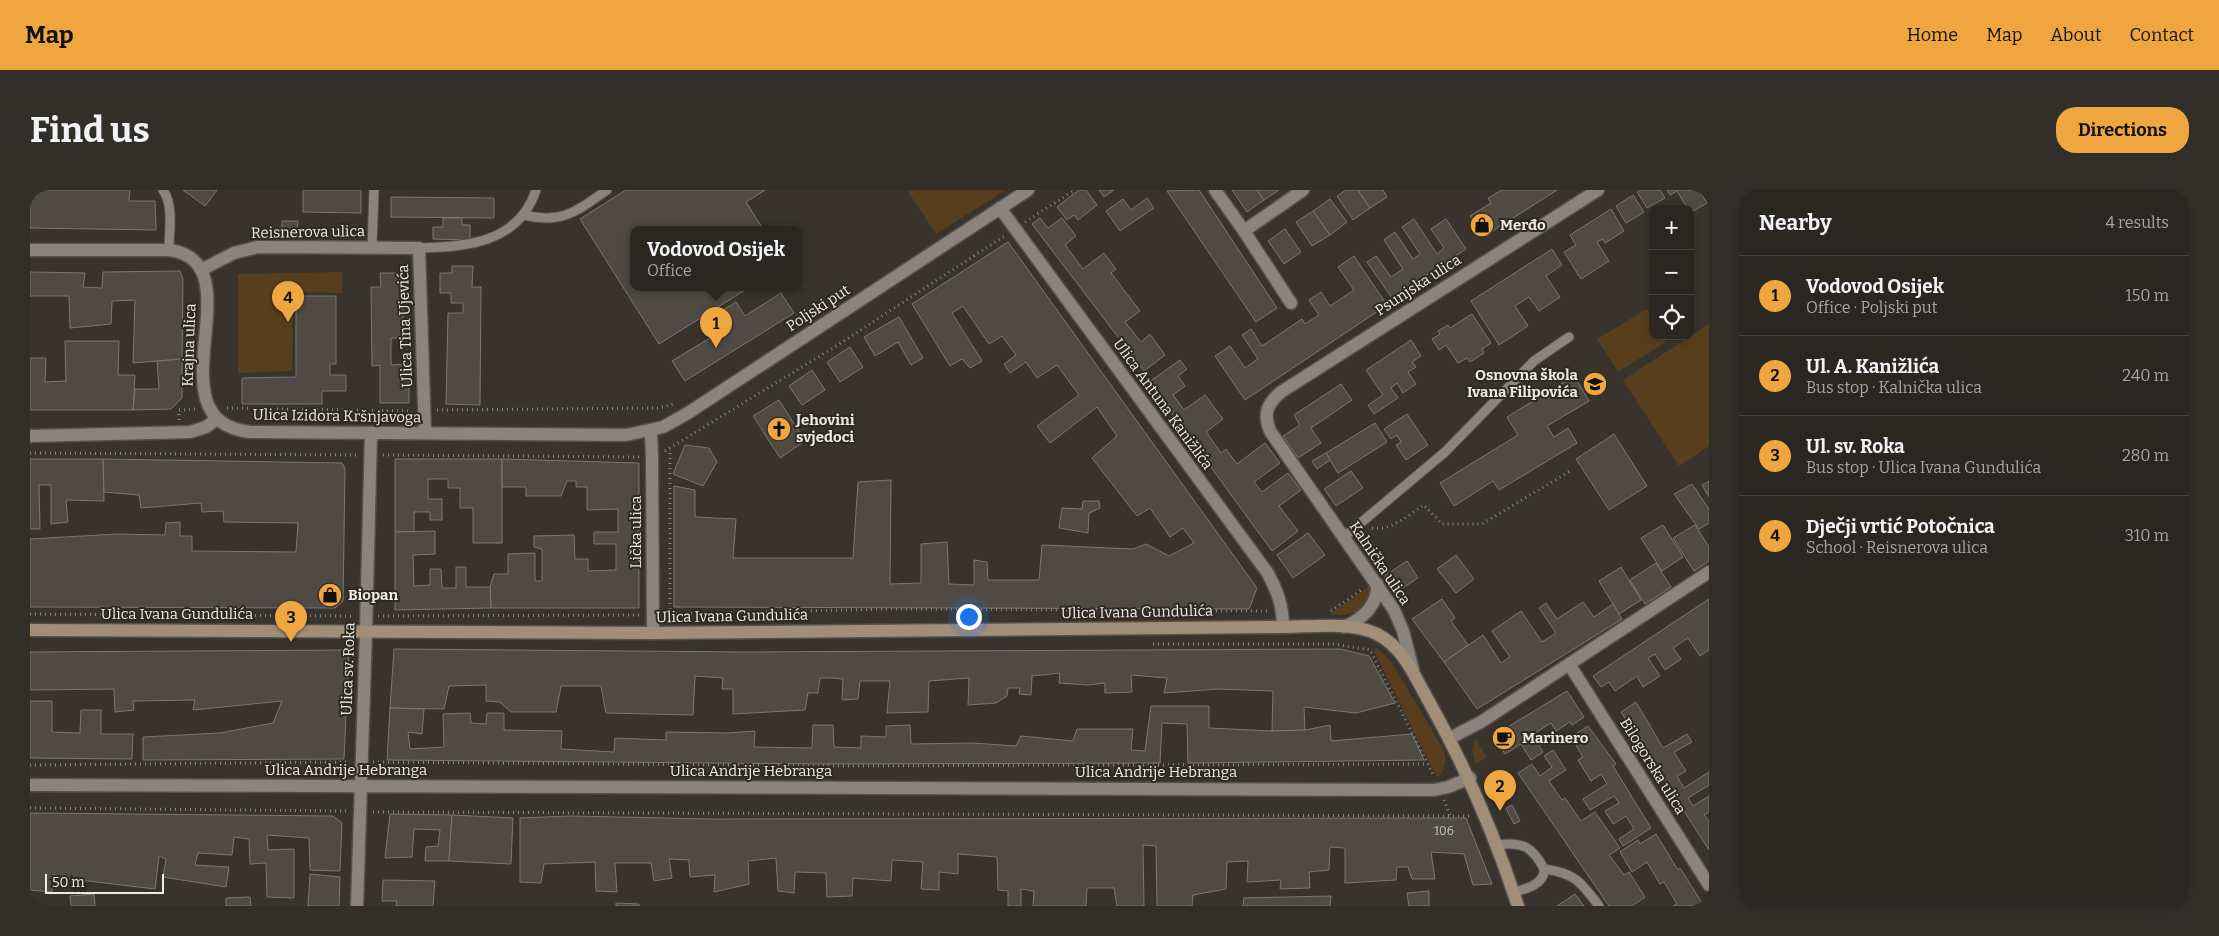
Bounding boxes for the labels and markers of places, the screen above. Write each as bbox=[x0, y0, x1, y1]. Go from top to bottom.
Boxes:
shop icon: Merđo bbox=[1469, 212, 1495, 238]
place label: Merđo bbox=[1500, 216, 1546, 234]
pin: 4 bbox=[272, 281, 304, 322]
pin: 1 bbox=[700, 307, 732, 348]
place label: Osnovna škola Ivana Filipovića bbox=[1467, 366, 1579, 401]
school or university icon: Osnovna škola Ivana Filipovića bbox=[1582, 371, 1608, 397]
place label: Jehovini svjedoci bbox=[795, 411, 855, 446]
church icon: Jehovini svjedoci bbox=[766, 416, 792, 442]
shop icon: Biopan bbox=[317, 582, 343, 608]
place label: Biopan bbox=[348, 586, 398, 604]
pin: 3 bbox=[275, 601, 307, 642]
cafe icon: Marinero bbox=[1491, 725, 1517, 751]
place label: Marinero bbox=[1522, 729, 1589, 747]
pin: 2 bbox=[1484, 770, 1516, 811]

